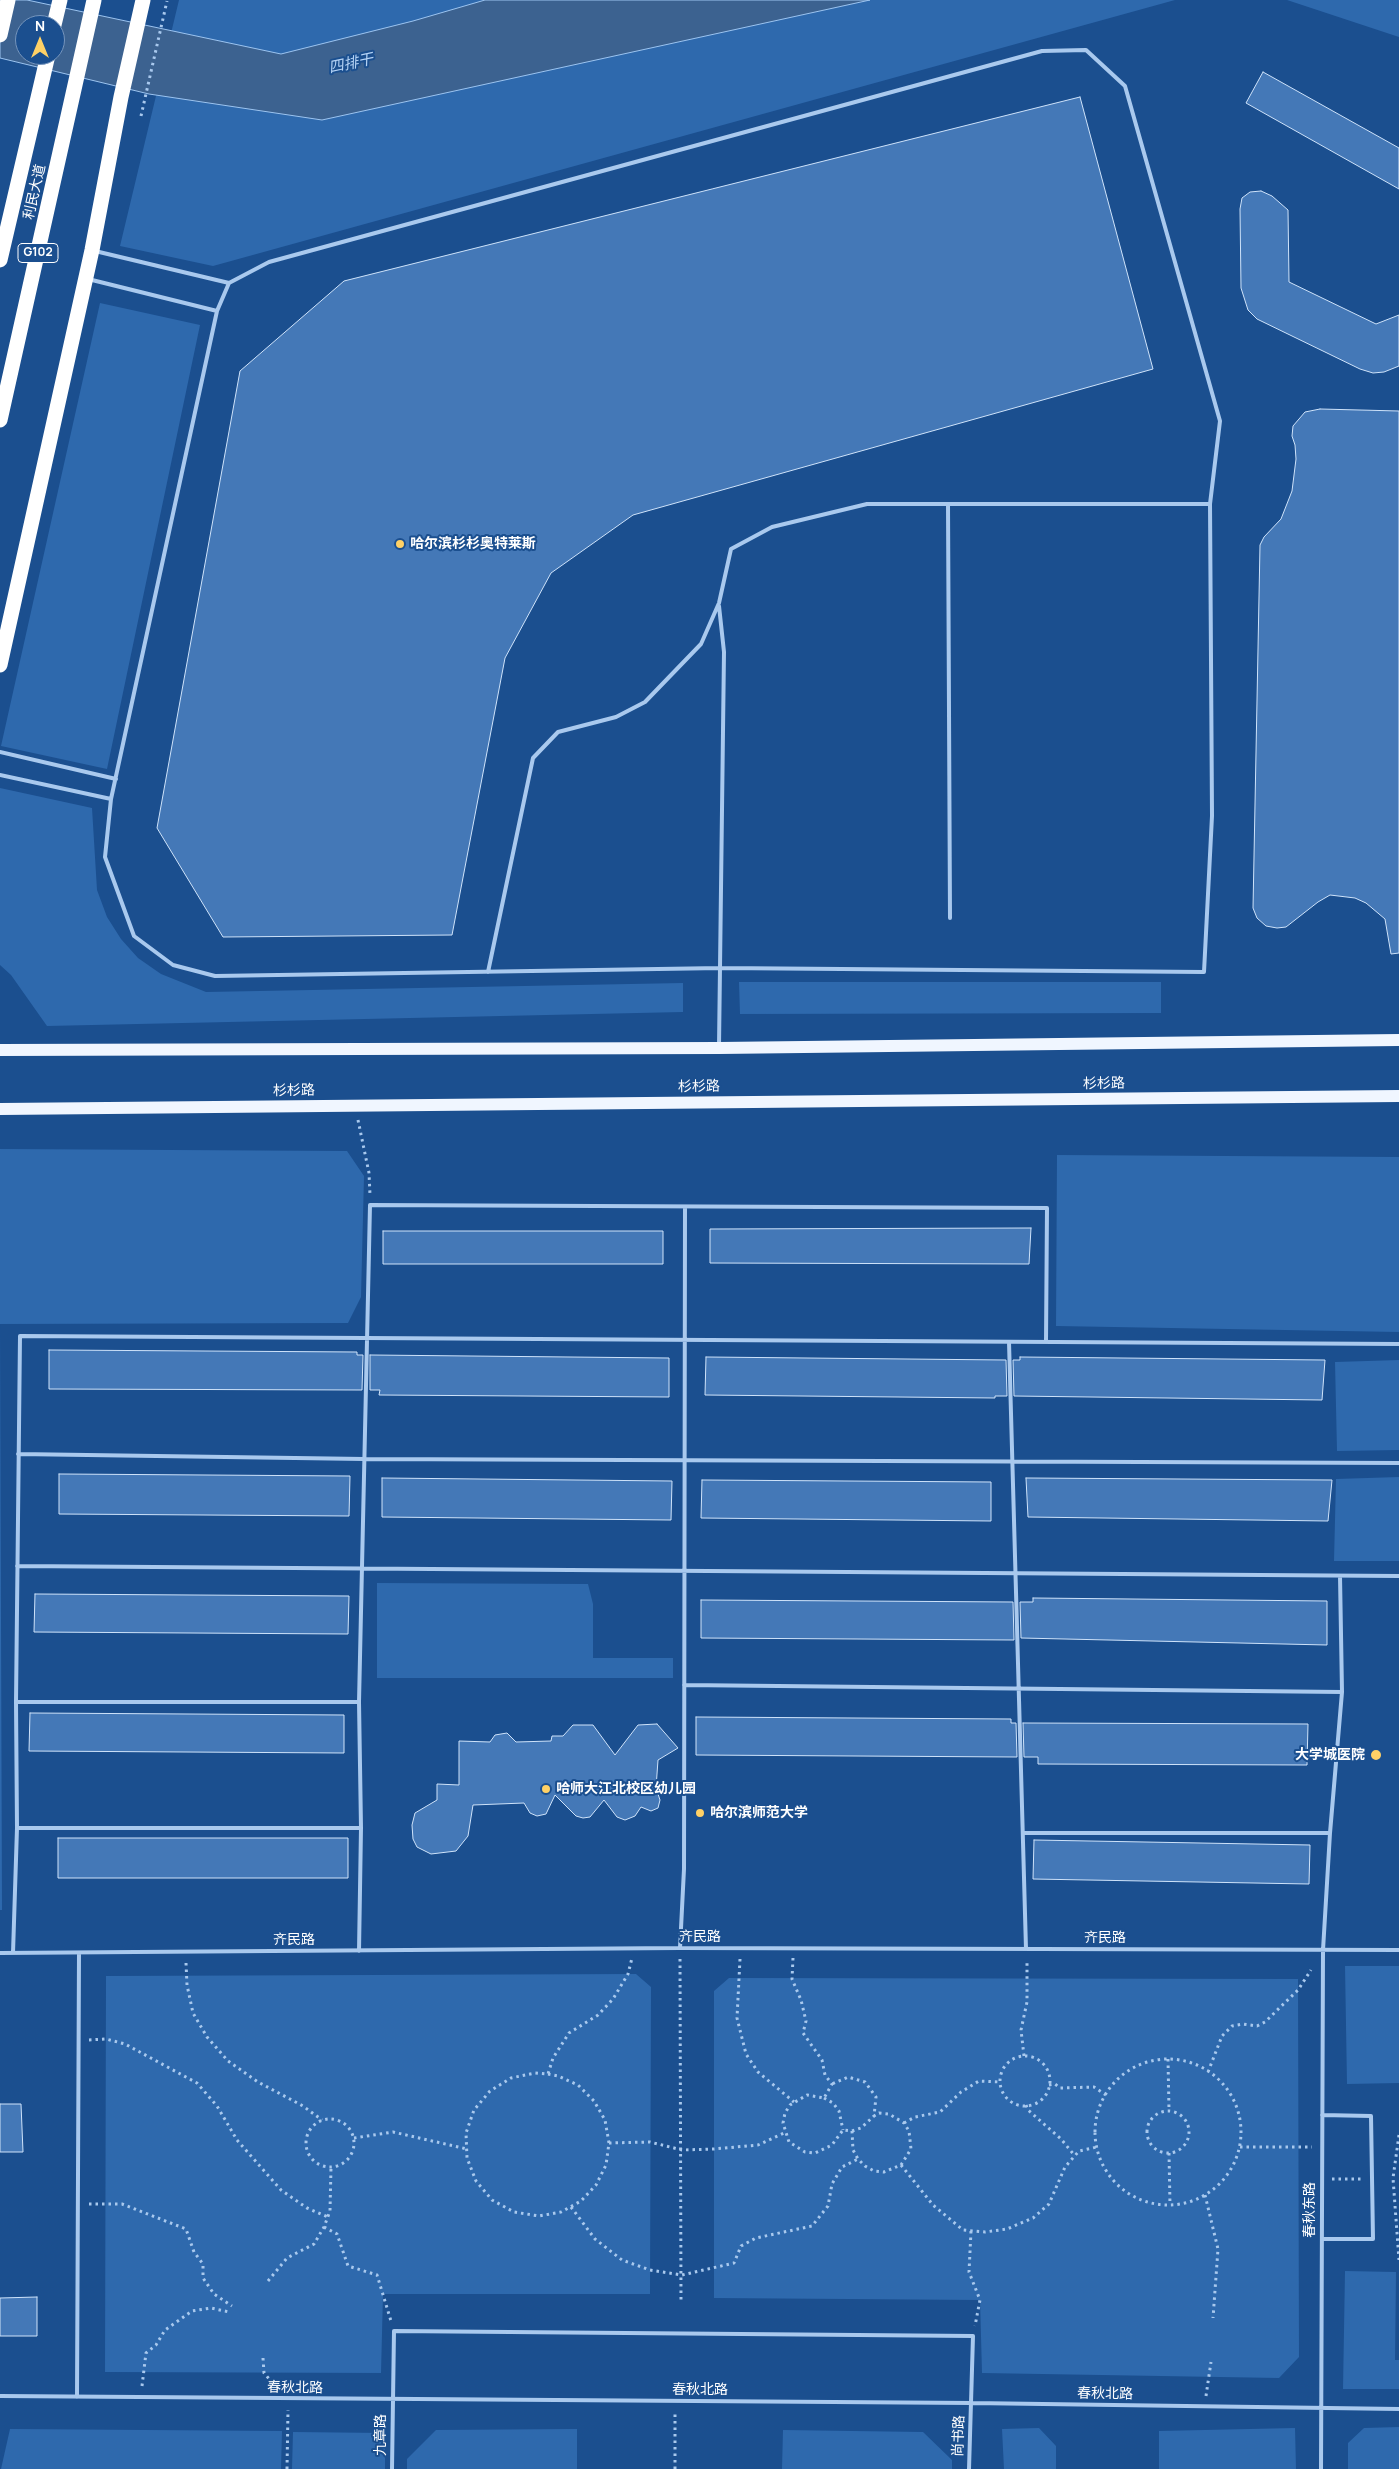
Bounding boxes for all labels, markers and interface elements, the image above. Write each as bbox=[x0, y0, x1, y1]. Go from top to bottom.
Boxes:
north arrow bbox=[15, 15, 65, 65]
text: N bbox=[35, 16, 45, 35]
water label: 四排干 bbox=[327, 51, 375, 77]
street label: 利民大道 bbox=[21, 163, 49, 221]
road number: G102 bbox=[18, 244, 58, 262]
place label: 哈尔滨杉杉奥特莱斯 bbox=[410, 536, 536, 552]
marker: 哈尔滨杉杉奥特莱斯 bbox=[394, 538, 406, 550]
street label: 杉杉路 bbox=[1083, 1075, 1125, 1093]
street label: 杉杉路 bbox=[678, 1078, 720, 1096]
street label: 杉杉路 bbox=[273, 1082, 315, 1100]
place label: 大学城医院 bbox=[1295, 1747, 1365, 1763]
marker: 大学城医院 bbox=[1369, 1748, 1383, 1762]
place label: 哈师大江北校区幼儿园 bbox=[556, 1781, 696, 1797]
marker: 哈师大江北校区幼儿园 bbox=[540, 1783, 552, 1795]
place label: 哈尔滨师范大学 bbox=[710, 1805, 808, 1821]
marker: 哈尔滨师范大学 bbox=[694, 1807, 706, 1819]
street label: 齐民路 bbox=[679, 1929, 721, 1945]
street label: 齐民路 bbox=[1084, 1930, 1126, 1946]
street label: 齐民路 bbox=[273, 1932, 315, 1948]
street label: 春秋东路 bbox=[1302, 2182, 1318, 2238]
street label: 春秋北路 bbox=[267, 2379, 323, 2397]
street label: 春秋北路 bbox=[672, 2382, 728, 2398]
street label: 春秋北路 bbox=[1077, 2385, 1133, 2403]
street label: 九章路 bbox=[373, 2414, 389, 2456]
street label: 尚书路 bbox=[950, 2415, 968, 2457]

